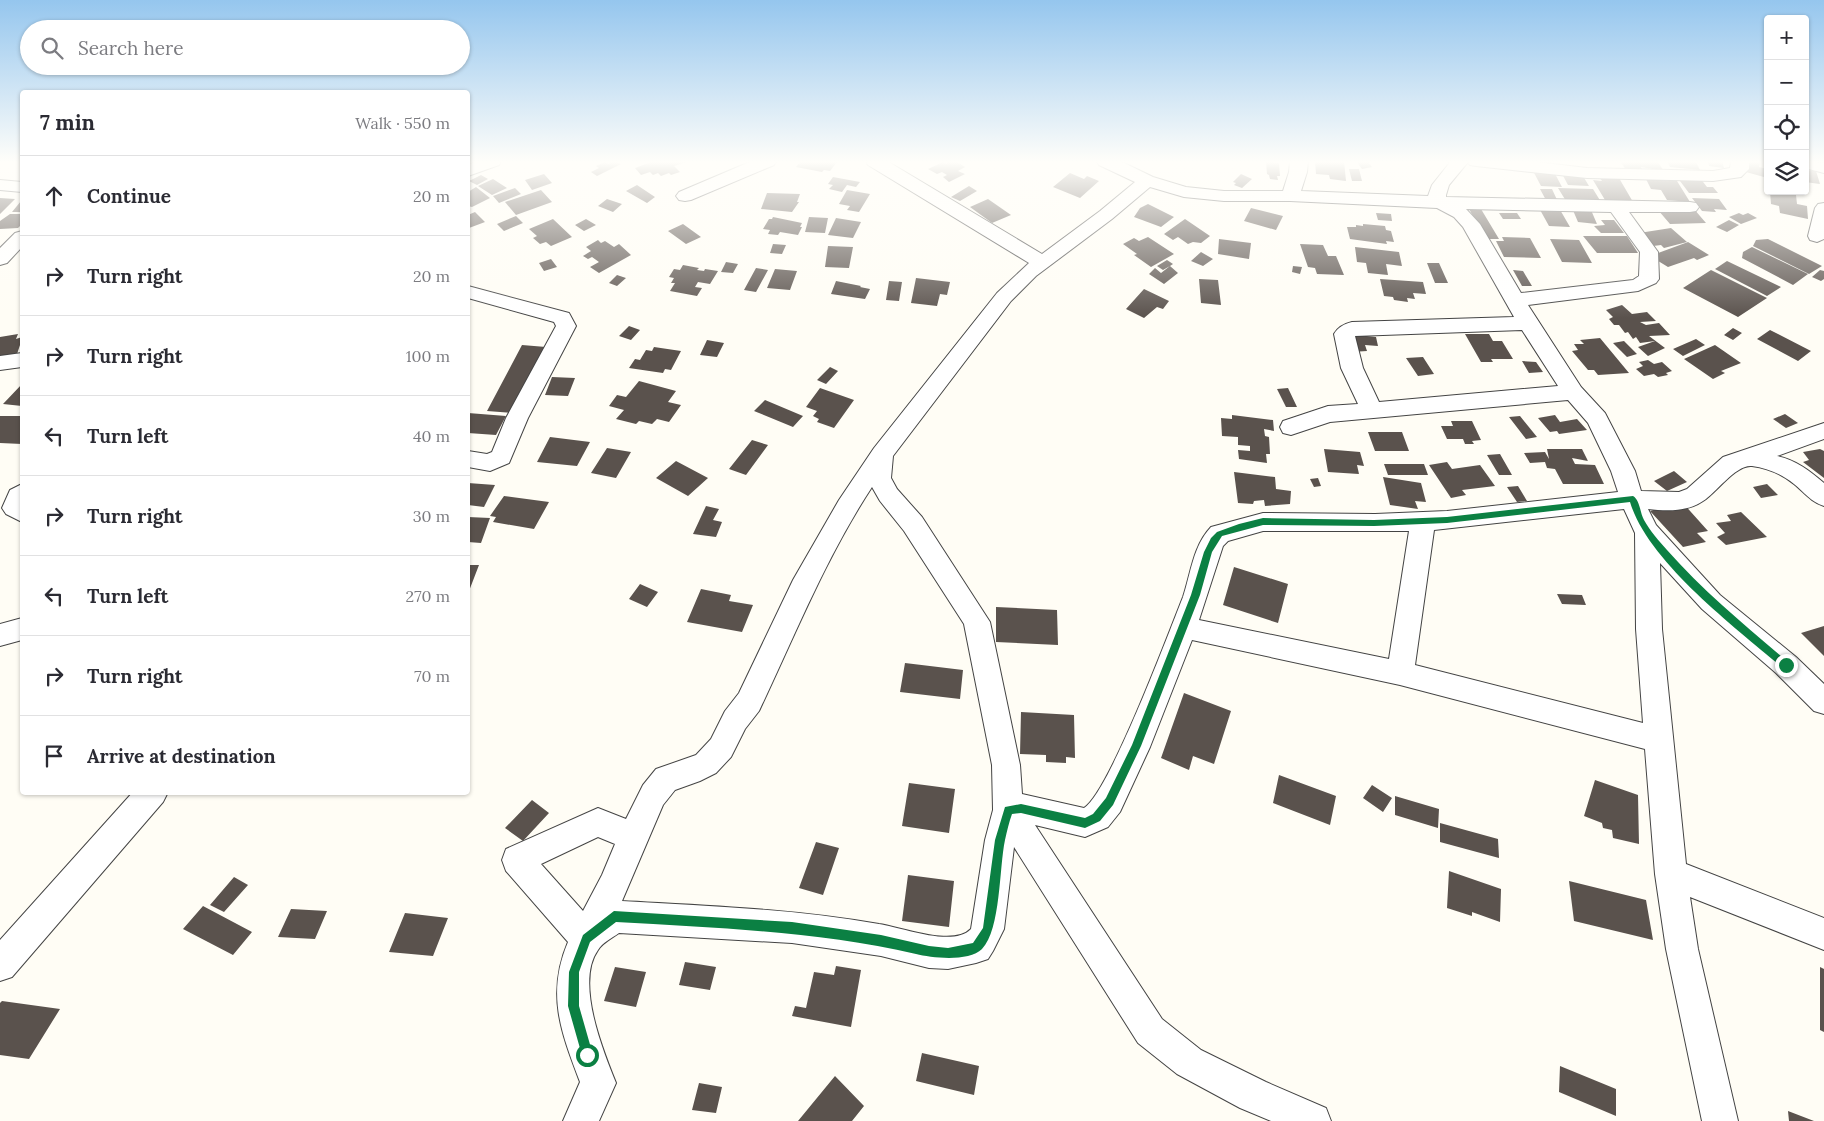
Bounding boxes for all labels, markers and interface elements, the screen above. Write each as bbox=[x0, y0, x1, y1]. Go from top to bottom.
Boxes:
map controls bbox=[1764, 15, 1809, 195]
button: + bbox=[1764, 15, 1809, 60]
search box bbox=[20, 20, 470, 75]
icon: search bbox=[38, 34, 66, 62]
text: Search here bbox=[78, 36, 184, 60]
button: − bbox=[1764, 60, 1809, 105]
button: locate bbox=[1764, 105, 1809, 150]
text: 7 min bbox=[40, 109, 95, 136]
text: Walk · 550 m bbox=[355, 113, 450, 133]
button: layers bbox=[1764, 150, 1809, 195]
icon: ahead bbox=[40, 182, 68, 210]
text: Continue bbox=[87, 184, 171, 208]
text: 20 m bbox=[413, 186, 450, 206]
icon: right bbox=[40, 262, 68, 290]
text: Turn right bbox=[87, 264, 183, 288]
text: 20 m bbox=[413, 266, 450, 286]
icon: right bbox=[40, 342, 68, 370]
text: Turn right bbox=[87, 344, 183, 368]
text: 100 m bbox=[406, 346, 450, 366]
icon: left bbox=[40, 422, 68, 450]
text: Turn left bbox=[87, 424, 168, 448]
text: 40 m bbox=[413, 426, 450, 446]
icon: right bbox=[40, 502, 68, 530]
text: Turn right bbox=[87, 504, 183, 528]
text: 30 m bbox=[413, 506, 450, 526]
icon: left bbox=[40, 582, 68, 610]
text: Turn left bbox=[87, 584, 168, 608]
text: 270 m bbox=[406, 586, 450, 606]
route end bbox=[1775, 654, 1798, 677]
icon: right bbox=[40, 662, 68, 690]
text: Turn right bbox=[87, 664, 183, 688]
text: 70 m bbox=[414, 666, 450, 686]
icon: arrive bbox=[40, 742, 68, 770]
text: Arrive at destination bbox=[87, 744, 276, 768]
route start bbox=[576, 1044, 599, 1067]

